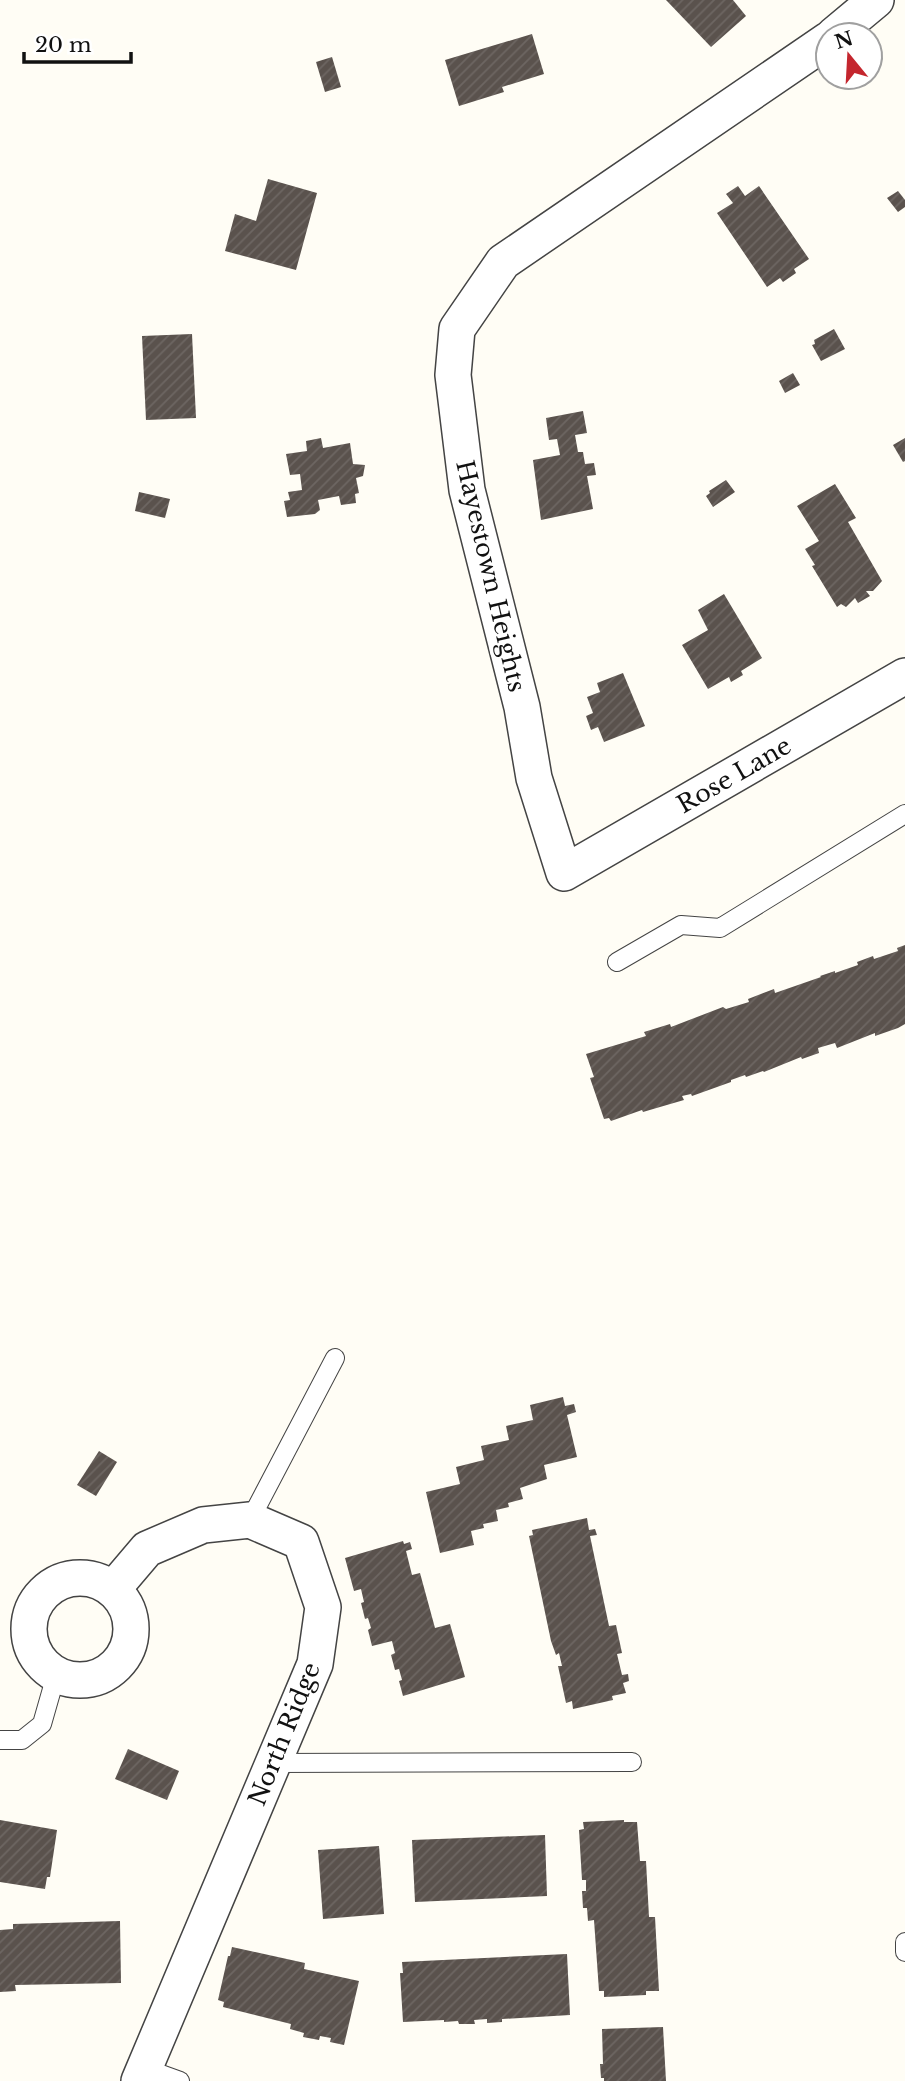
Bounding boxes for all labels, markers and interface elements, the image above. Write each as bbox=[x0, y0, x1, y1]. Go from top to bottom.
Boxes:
scale bar bbox=[24, 21, 131, 65]
north arrow bbox=[814, 21, 884, 91]
text: N bbox=[832, 27, 856, 54]
text: 20 m bbox=[35, 32, 92, 58]
street label: Hayestown Heights bbox=[450, 457, 532, 695]
street label: Rose Lane bbox=[672, 731, 796, 819]
street label: North Ridge bbox=[242, 1658, 326, 1810]

